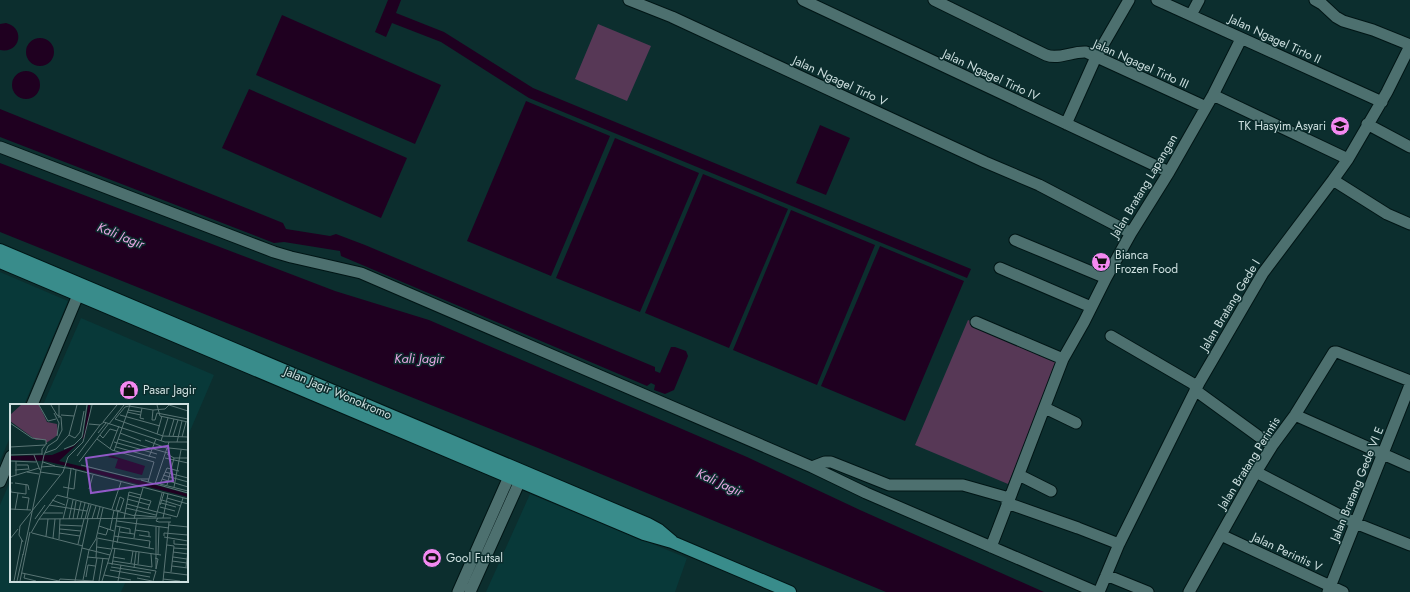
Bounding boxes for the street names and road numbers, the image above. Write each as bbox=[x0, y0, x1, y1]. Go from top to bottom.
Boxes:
street label: Jalan Ngagel Tirto II bbox=[1224, 9, 1324, 68]
street label: Jalan Ngagel Tirto III bbox=[1088, 34, 1192, 93]
street label: Jalan Ngagel Tirto IV bbox=[938, 44, 1042, 105]
street label: Jalan Ngagel Tirto V bbox=[788, 50, 890, 111]
street label: Jalan Bratang Lapangan bbox=[1105, 131, 1182, 243]
street label: Jalan Bratang Gede I bbox=[1194, 256, 1265, 356]
street label: Jalan Jagir Wonokromo bbox=[280, 361, 395, 424]
street label: Jalan Bratang Perintis bbox=[1212, 413, 1285, 514]
street label: Jalan Bratang Gede VI E bbox=[1325, 424, 1388, 546]
street label: Jalan Perintis V bbox=[1247, 527, 1325, 576]

